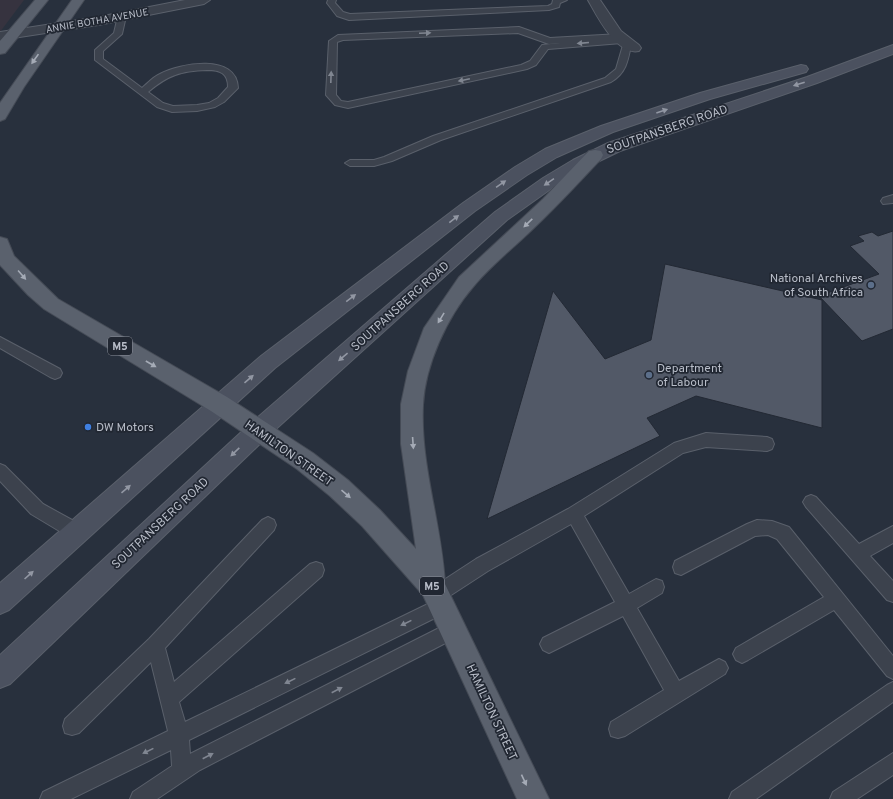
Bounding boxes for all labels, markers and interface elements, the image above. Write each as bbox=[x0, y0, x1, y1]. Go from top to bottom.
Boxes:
street label: ANNIE BOTHA AVENUE bbox=[45, 6, 150, 37]
one-way arrow bbox=[419, 30, 432, 36]
one-way arrow bbox=[577, 40, 589, 46]
one-way arrow bbox=[31, 54, 39, 65]
one-way arrow bbox=[328, 71, 335, 83]
one-way arrow bbox=[458, 77, 470, 83]
one-way arrow bbox=[793, 81, 805, 87]
street label: SOUTPANSBERG ROAD bbox=[605, 102, 730, 158]
one-way arrow bbox=[656, 108, 668, 114]
one-way arrow bbox=[543, 178, 554, 186]
one-way arrow bbox=[496, 180, 507, 188]
one-way arrow bbox=[448, 215, 459, 223]
one-way arrow bbox=[523, 218, 533, 228]
street label: SOUTPANSBERG ROAD bbox=[348, 258, 453, 355]
one-way arrow bbox=[17, 270, 26, 280]
place label: National Archives of South Africa bbox=[770, 271, 863, 301]
marker: National Archives of South Africa bbox=[866, 280, 876, 290]
one-way arrow bbox=[345, 294, 356, 302]
one-way arrow bbox=[437, 312, 444, 324]
road number: M5 bbox=[108, 337, 132, 355]
one-way arrow bbox=[338, 353, 348, 362]
one-way arrow bbox=[145, 361, 157, 368]
place label: Department of Labour bbox=[657, 361, 722, 391]
marker: Department of Labour bbox=[644, 370, 654, 380]
one-way arrow bbox=[244, 375, 254, 384]
street label: HAMILTON STREET bbox=[241, 417, 336, 490]
place label: DW Motors bbox=[96, 420, 154, 436]
marker: DW Motors bbox=[83, 422, 93, 432]
one-way arrow bbox=[410, 437, 417, 449]
one-way arrow bbox=[230, 447, 240, 457]
street label: SOUTPANSBERG ROAD bbox=[109, 474, 213, 573]
one-way arrow bbox=[121, 484, 131, 494]
one-way arrow bbox=[341, 490, 351, 499]
one-way arrow bbox=[24, 570, 34, 580]
road number: M5 bbox=[420, 577, 444, 595]
one-way arrow bbox=[401, 620, 412, 626]
street label: HAMILTON STREET bbox=[462, 662, 520, 763]
one-way arrow bbox=[284, 678, 296, 684]
one-way arrow bbox=[331, 687, 342, 693]
one-way arrow bbox=[142, 747, 154, 754]
one-way arrow bbox=[203, 752, 214, 759]
one-way arrow bbox=[521, 774, 527, 785]

